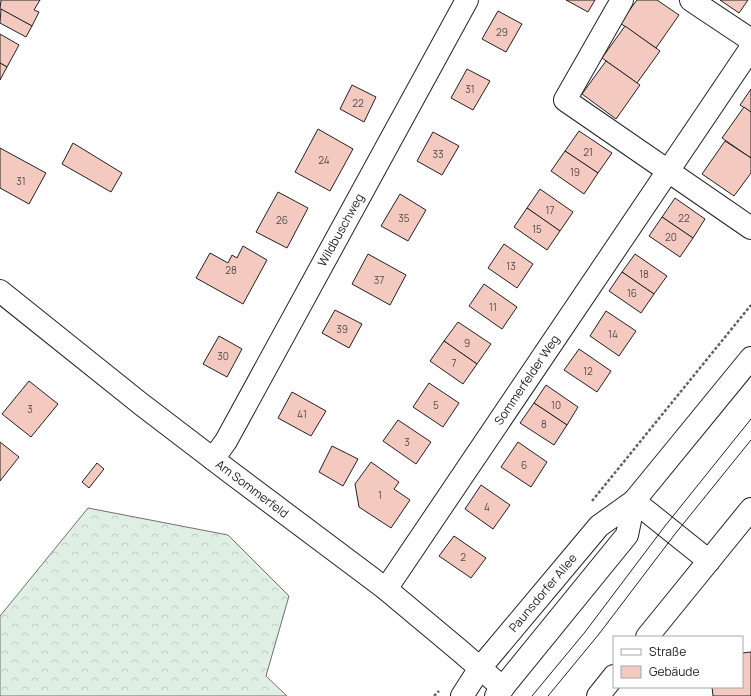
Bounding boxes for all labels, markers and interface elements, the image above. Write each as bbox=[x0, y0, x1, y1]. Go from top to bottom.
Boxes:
house number: 29 bbox=[496, 25, 508, 39]
house number: 31 bbox=[465, 82, 475, 96]
house number: 22 bbox=[352, 96, 364, 110]
house number: 21 bbox=[583, 145, 593, 159]
house number: 33 bbox=[432, 147, 444, 161]
house number: 24 bbox=[318, 153, 330, 167]
house number: 19 bbox=[570, 165, 580, 179]
house number: 31 bbox=[16, 174, 26, 188]
street label: Wildbuschweg bbox=[313, 190, 368, 269]
house number: 17 bbox=[546, 203, 554, 217]
house number: 35 bbox=[398, 211, 410, 225]
house number: 22 bbox=[678, 211, 690, 225]
house number: 26 bbox=[276, 213, 288, 227]
house number: 15 bbox=[532, 222, 542, 236]
house number: 20 bbox=[665, 230, 677, 244]
house number: 13 bbox=[506, 259, 516, 273]
house number: 28 bbox=[225, 263, 237, 277]
house number: 18 bbox=[639, 267, 649, 281]
house number: 37 bbox=[374, 273, 384, 287]
house number: 16 bbox=[627, 286, 637, 300]
house number: 11 bbox=[489, 300, 497, 314]
house number: 39 bbox=[336, 322, 348, 336]
house number: 14 bbox=[608, 327, 618, 341]
street label: Sommerfelder Weg bbox=[490, 331, 563, 428]
house number: 9 bbox=[464, 336, 470, 350]
house number: 30 bbox=[217, 349, 229, 363]
house number: 7 bbox=[451, 356, 457, 370]
house number: 12 bbox=[583, 364, 593, 378]
house number: 5 bbox=[433, 398, 439, 412]
house number: 10 bbox=[551, 398, 561, 412]
house number: 3 bbox=[27, 402, 33, 416]
house number: 41 bbox=[297, 407, 307, 421]
house number: 8 bbox=[541, 417, 547, 431]
house number: 3 bbox=[404, 435, 410, 449]
street label: Am Sommerfeld bbox=[212, 456, 292, 522]
house number: 6 bbox=[521, 458, 527, 472]
house number: 1 bbox=[378, 488, 382, 502]
house number: 4 bbox=[484, 500, 490, 514]
house number: 2 bbox=[460, 550, 466, 564]
street label: Paunsdorfer Allee bbox=[505, 550, 581, 636]
legend bbox=[613, 636, 743, 688]
text: Straße bbox=[649, 643, 686, 660]
text: Gebäude bbox=[649, 663, 700, 680]

